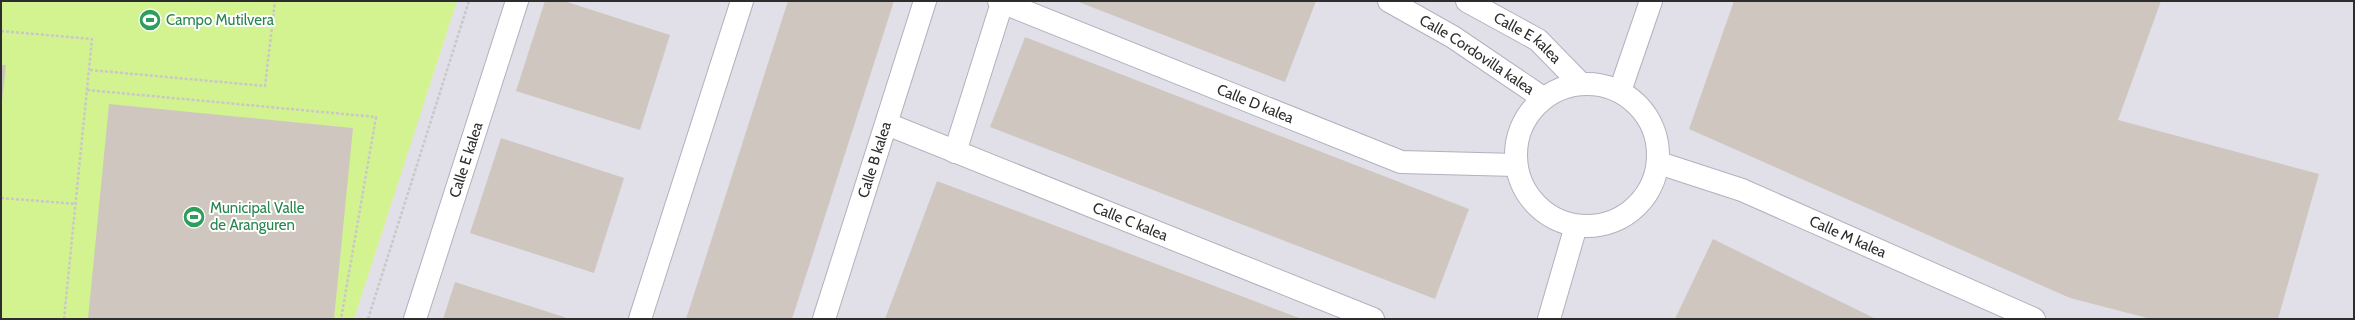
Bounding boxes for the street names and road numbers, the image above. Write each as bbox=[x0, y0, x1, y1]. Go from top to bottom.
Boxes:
street label: Calle E kalea bbox=[1491, 8, 1565, 68]
street label: Calle Cordovilla kalea bbox=[1416, 11, 1538, 99]
street label: Calle D kalea bbox=[1214, 80, 1297, 127]
street label: Calle E kalea bbox=[445, 119, 487, 200]
street label: Calle B kalea bbox=[854, 119, 895, 200]
street label: Calle C kalea bbox=[1090, 198, 1171, 245]
street label: Calle M kalea bbox=[1807, 212, 1890, 262]

